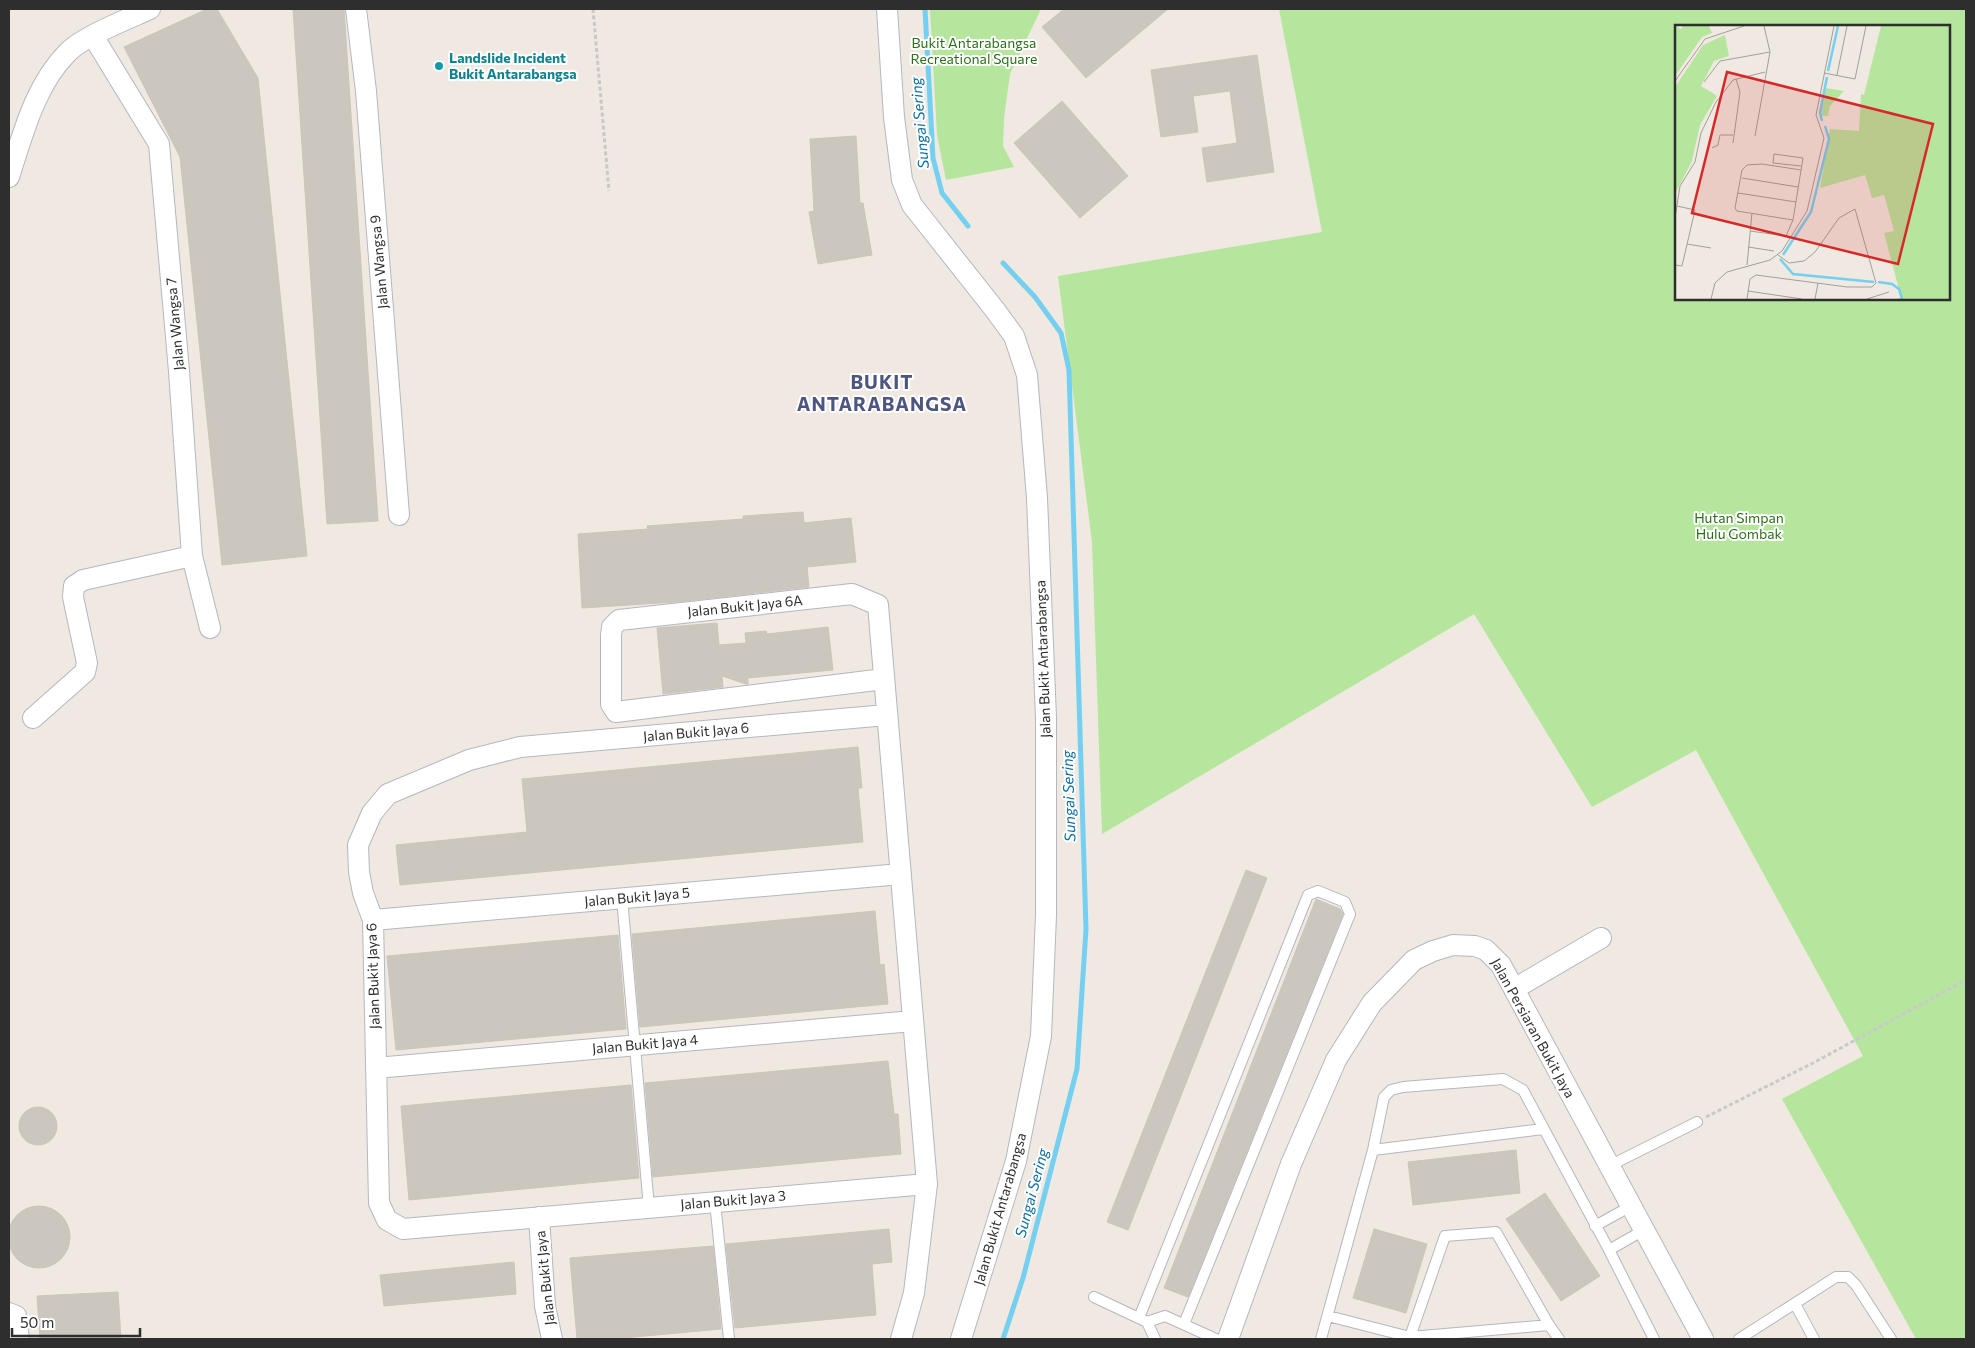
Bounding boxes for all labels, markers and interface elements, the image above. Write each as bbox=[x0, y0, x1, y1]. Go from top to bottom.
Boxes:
inset map bbox=[1675, 25, 1950, 300]
park label: Bukit Antarabangsa Recreational Square bbox=[911, 34, 1037, 67]
place label: Landslide Incident Bukit Antarabangsa bbox=[449, 49, 577, 82]
marker: Landslide Incident Bukit Antarabangsa bbox=[433, 60, 445, 72]
water label: Sungai Sering bbox=[906, 76, 932, 170]
street label: Jalan Wangsa 9 bbox=[366, 214, 391, 310]
street label: Jalan Wangsa 7 bbox=[162, 277, 187, 371]
district label: BUKIT ANTARABANGSA bbox=[797, 370, 967, 415]
park label: Hutan Simpan Hulu Gombak bbox=[1694, 509, 1784, 542]
street label: Jalan Bukit Antarabangsa bbox=[1031, 580, 1054, 738]
street label: Jalan Bukit Jaya 6A bbox=[687, 591, 804, 620]
street label: Jalan Bukit Jaya 6 bbox=[642, 718, 750, 745]
water label: Sungai Sering bbox=[1057, 749, 1079, 842]
street label: Jalan Bukit Jaya 5 bbox=[584, 883, 690, 910]
street label: Jalan Bukit Jaya 6 bbox=[362, 923, 383, 1029]
street label: Jalan Persiaran Bukit Jaya bbox=[1488, 955, 1579, 1101]
street label: Jalan Bukit Jaya 4 bbox=[591, 1030, 699, 1057]
street label: Jalan Bukit Antarabangsa bbox=[970, 1131, 1029, 1287]
water label: Sungai Sering bbox=[1010, 1145, 1052, 1239]
street label: Jalan Bukit Jaya 3 bbox=[680, 1186, 786, 1213]
street label: Jalan Bukit Jaya bbox=[531, 1230, 558, 1326]
scale bar bbox=[12, 1306, 140, 1338]
text: 50 m bbox=[20, 1313, 54, 1331]

